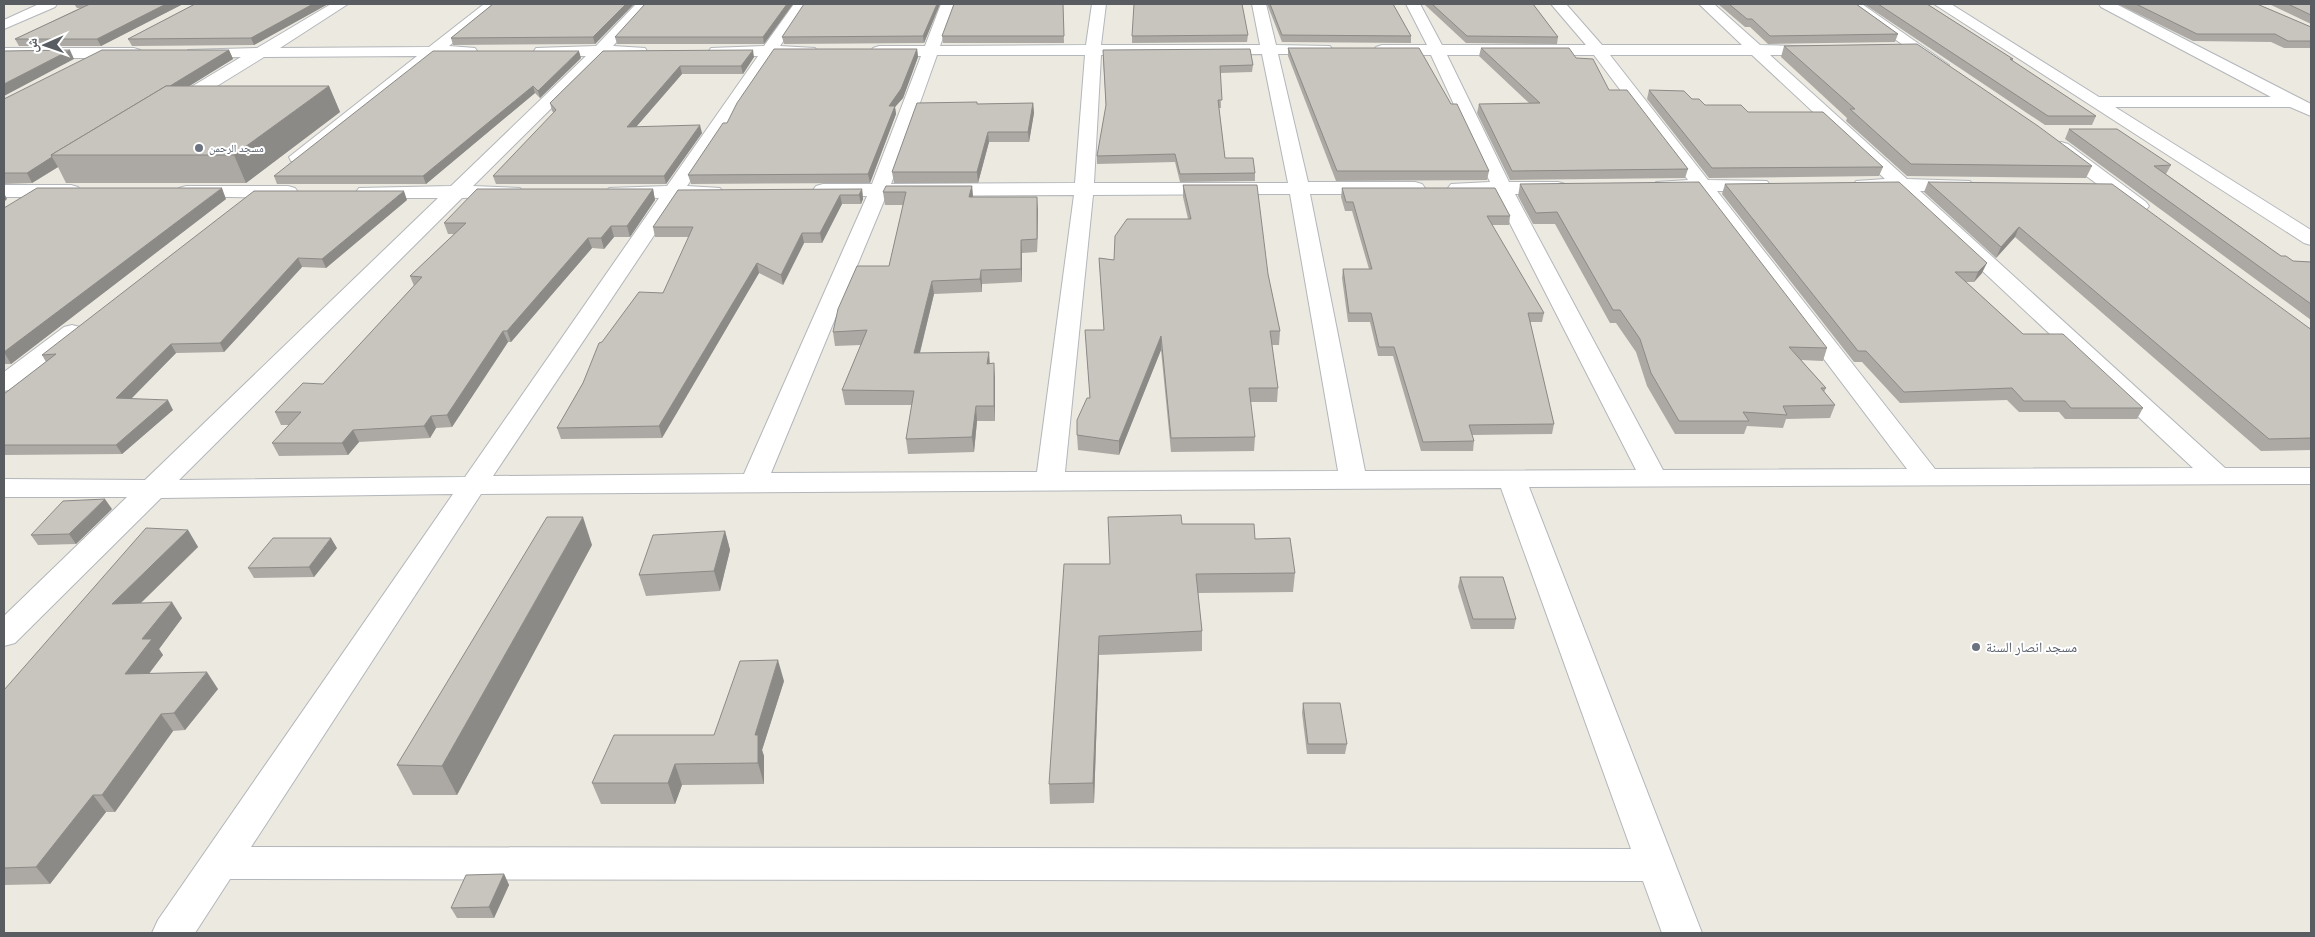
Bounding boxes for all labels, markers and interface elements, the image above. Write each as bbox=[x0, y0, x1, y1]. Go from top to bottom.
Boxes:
north arrow bbox=[20, 20, 70, 70]
text: ش bbox=[24, 38, 41, 53]
marker: مسجد الرحمن bbox=[193, 142, 205, 154]
place label: مسجد الرحمن bbox=[209, 142, 264, 155]
place label: مسجد انصار السنة bbox=[1986, 639, 2077, 656]
marker: مسجد انصار السنة bbox=[1970, 641, 1982, 653]

